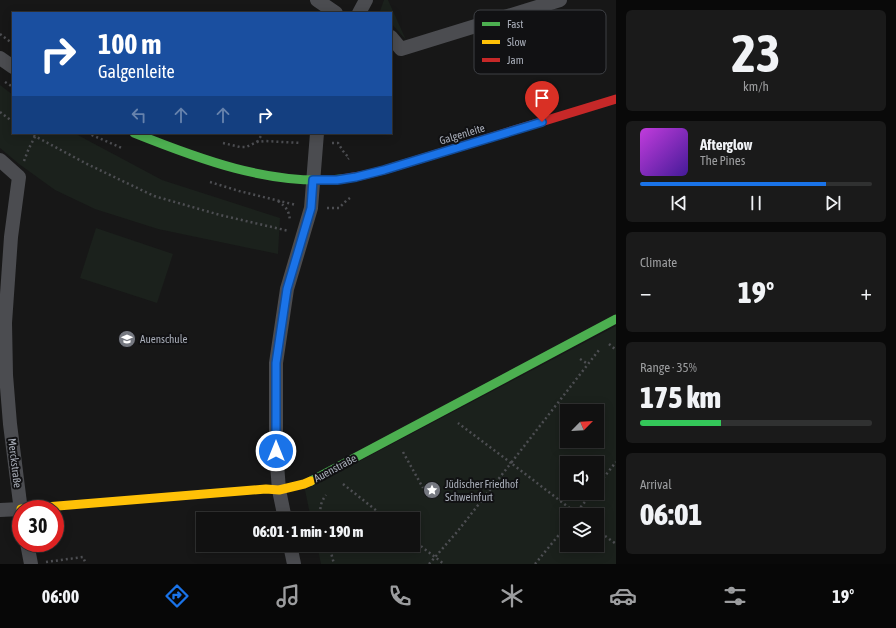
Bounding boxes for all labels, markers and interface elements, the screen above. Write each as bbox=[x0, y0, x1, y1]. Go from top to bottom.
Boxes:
legend bbox=[474, 10, 606, 74]
text: Fast bbox=[507, 18, 523, 30]
text: 23 bbox=[732, 23, 780, 83]
icon: right bbox=[32, 28, 84, 80]
text: 100 m bbox=[98, 28, 161, 60]
text: Slow bbox=[507, 36, 526, 48]
text: Jam bbox=[507, 54, 524, 66]
text: Galgenleite bbox=[98, 61, 175, 82]
text: km/h bbox=[743, 79, 769, 94]
pin bbox=[525, 81, 559, 122]
icon: arrive bbox=[531, 87, 553, 109]
icon: left bbox=[128, 104, 150, 126]
icon: ahead bbox=[170, 104, 192, 126]
icon: ahead bbox=[212, 104, 234, 126]
icon: right bbox=[254, 104, 276, 126]
street label: Galgenleite bbox=[438, 121, 486, 147]
text: Afterglow bbox=[700, 136, 753, 153]
text: The Pines bbox=[700, 153, 745, 168]
icon: previous bbox=[668, 192, 690, 214]
icon: pause bbox=[745, 192, 767, 214]
icon: next bbox=[822, 192, 844, 214]
text: Climate bbox=[640, 255, 677, 270]
text: 19° bbox=[738, 275, 774, 309]
text: − bbox=[640, 279, 651, 305]
text: + bbox=[861, 279, 872, 305]
school or university icon: Auenschule bbox=[117, 329, 137, 349]
place label: Auenschule bbox=[140, 333, 187, 345]
text: Range · 35% bbox=[640, 360, 697, 375]
text: 175 km bbox=[640, 380, 721, 414]
north arrow bbox=[560, 404, 604, 448]
map controls bbox=[560, 404, 604, 552]
position arrow bbox=[255, 430, 297, 472]
street label: Merckstraße bbox=[6, 438, 24, 488]
street label: Auenstraße bbox=[312, 452, 358, 484]
button: sound bbox=[560, 456, 604, 500]
text: Arrival bbox=[640, 477, 672, 492]
place label: Jüdischer Friedhof Schweinfurt bbox=[445, 478, 518, 503]
place icon: Jüdischer Friedhof Schweinfurt bbox=[422, 480, 442, 500]
text: 06:01 bbox=[640, 497, 702, 531]
speed limit sign: 30 bbox=[12, 500, 64, 552]
button: layers bbox=[560, 508, 604, 552]
text: 06:01 · 1 min · 190 m bbox=[253, 523, 363, 540]
icon: directions bbox=[163, 582, 191, 610]
icon: music bbox=[274, 582, 302, 610]
icon: phone bbox=[386, 582, 414, 610]
icon: climate bbox=[498, 582, 526, 610]
icon: car bbox=[609, 582, 637, 610]
icon: filters bbox=[721, 582, 749, 610]
text: 06:00 bbox=[42, 586, 79, 607]
text: 19° bbox=[832, 586, 854, 607]

